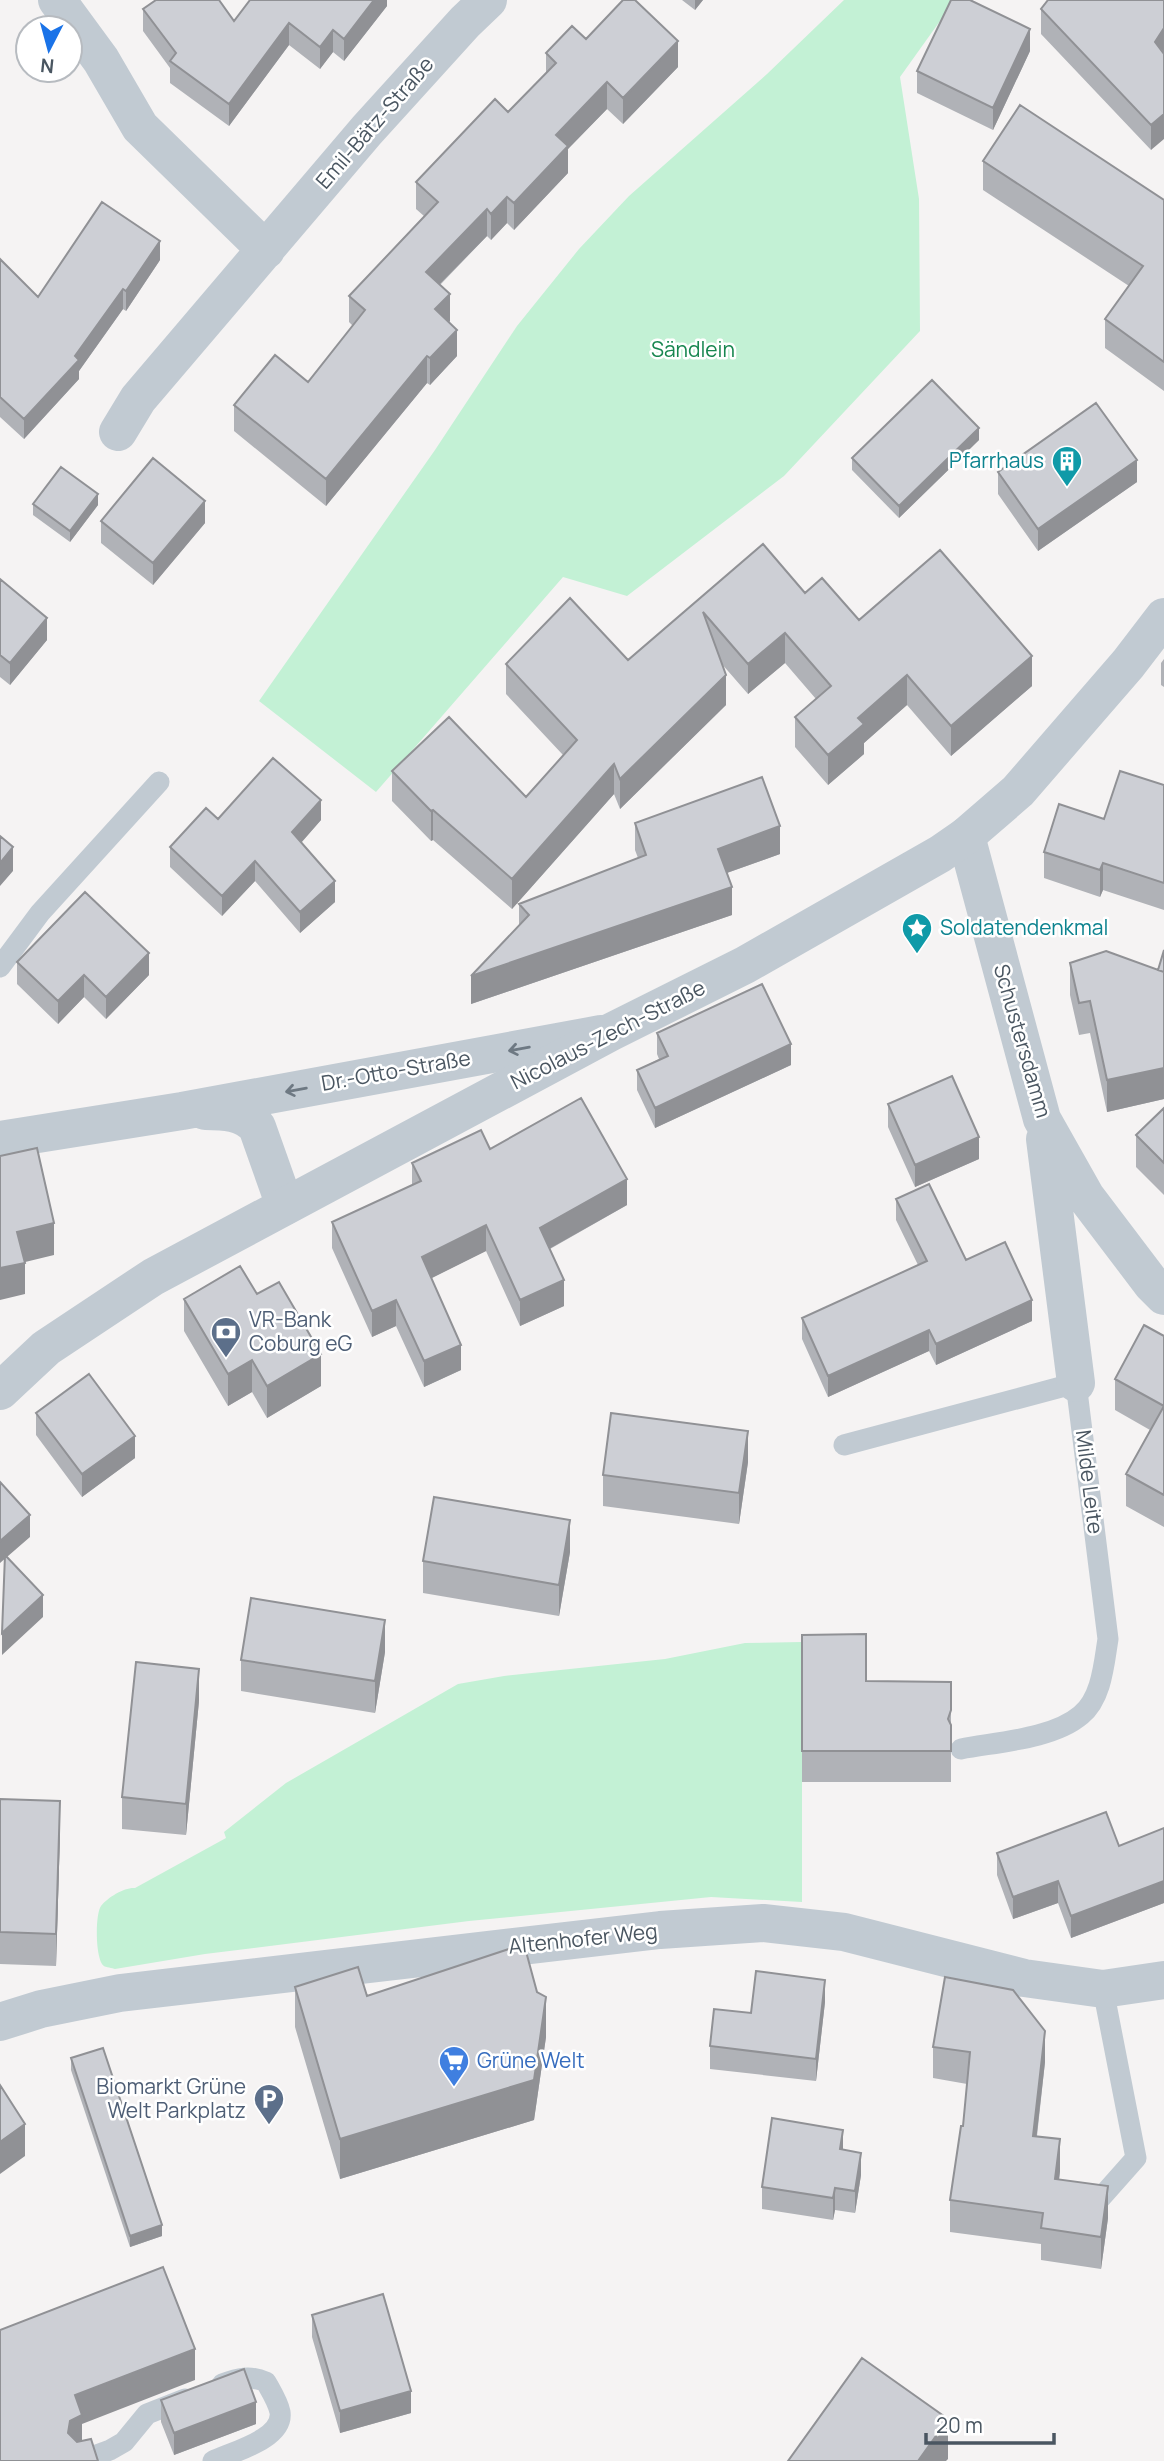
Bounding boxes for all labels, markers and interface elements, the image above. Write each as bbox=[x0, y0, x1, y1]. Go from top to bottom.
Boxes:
north arrow bbox=[14, 14, 84, 84]
street label: Emil-Bätz-Straße bbox=[309, 50, 439, 194]
text: N bbox=[39, 52, 55, 80]
park label: Sändlein bbox=[651, 335, 735, 363]
building icon: Pfarrhaus bbox=[1050, 444, 1084, 488]
place label: Pfarrhaus bbox=[949, 446, 1044, 474]
place icon: Soldatendenkmal bbox=[900, 911, 934, 955]
place label: Soldatendenkmal bbox=[940, 913, 1108, 941]
street label: Schustersdamm bbox=[988, 961, 1058, 1121]
street label: Nicolaus-Zech-Straße bbox=[505, 973, 710, 1095]
one-way arrow bbox=[508, 1042, 531, 1056]
street label: Dr.-Otto-Straße bbox=[319, 1043, 473, 1097]
one-way arrow bbox=[285, 1084, 308, 1097]
place label: VR-Bank Coburg eG bbox=[249, 1305, 352, 1357]
bank icon: VR-Bank Coburg eG bbox=[209, 1315, 243, 1359]
street label: Milde Leite bbox=[1070, 1428, 1110, 1535]
street label: Altenhofer Weg bbox=[507, 1916, 659, 1960]
supermarket icon: Grüne Welt bbox=[437, 2044, 471, 2088]
place label: Grüne Welt bbox=[477, 2046, 585, 2074]
place label: Biomarkt Grüne Welt Parkplatz bbox=[96, 2072, 246, 2124]
parking icon: Biomarkt Grüne Welt Parkplatz bbox=[252, 2082, 286, 2126]
scale bar bbox=[926, 2402, 1054, 2446]
text: 20 m bbox=[936, 2411, 983, 2439]

